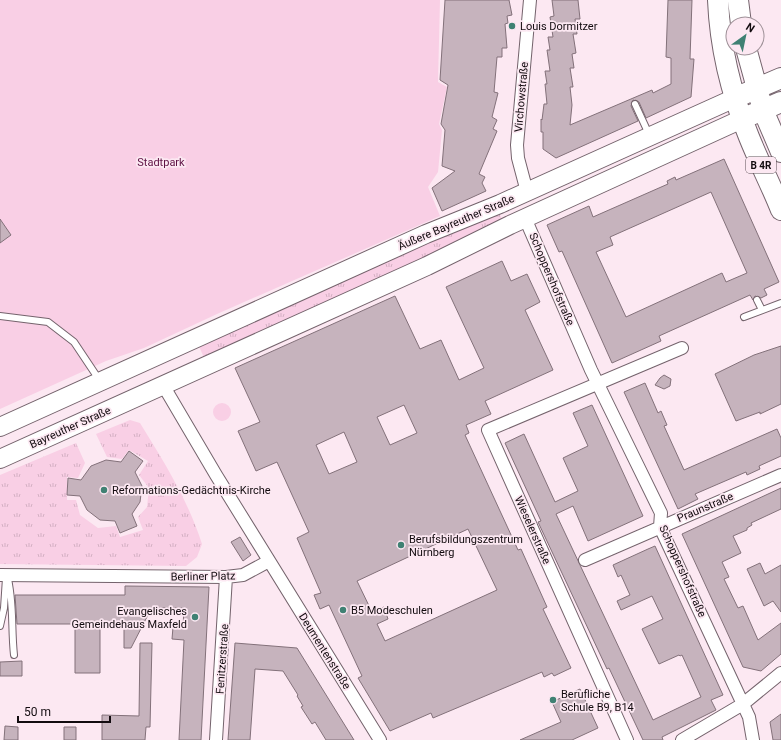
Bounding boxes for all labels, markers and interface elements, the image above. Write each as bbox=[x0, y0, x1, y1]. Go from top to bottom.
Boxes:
north arrow bbox=[725, 16, 765, 56]
place label: Louis Dormitzer bbox=[520, 20, 598, 33]
text: N bbox=[743, 20, 757, 36]
marker: Louis Dormitzer bbox=[507, 21, 517, 31]
street label: Virchowstraße bbox=[512, 61, 531, 133]
park label: Stadtpark bbox=[137, 156, 185, 169]
road number: B 4R bbox=[746, 157, 776, 173]
street label: Äußere Bayreuther Straße bbox=[396, 192, 516, 253]
street label: Schoppershofstraße bbox=[526, 231, 577, 328]
street label: Bayreuther Straße bbox=[28, 404, 113, 451]
place label: Reformations-Gedächtnis-Kirche bbox=[112, 484, 271, 497]
marker: Reformations-Gedächtnis-Kirche bbox=[99, 485, 109, 495]
street label: Praunstraße bbox=[675, 490, 735, 525]
street label: Wieselerstraße bbox=[512, 494, 553, 566]
street label: Schoppershofstraße bbox=[656, 523, 709, 619]
place label: Berufsbildungszentrum Nürnberg bbox=[409, 533, 523, 559]
marker: Berufsbildungszentrum Nürnberg bbox=[396, 540, 406, 550]
street label: Berliner Platz bbox=[171, 569, 236, 584]
place label: B5 Modeschulen bbox=[351, 604, 433, 617]
place label: Evangelisches Gemeindehaus Maxfeld bbox=[71, 605, 187, 631]
marker: B5 Modeschulen bbox=[338, 605, 348, 615]
street label: Deumentenstraße bbox=[296, 611, 353, 692]
marker: Evangelisches Gemeindehaus Maxfeld bbox=[190, 612, 200, 622]
street label: Fenitzerstraße bbox=[214, 623, 231, 695]
place label: Berufliche Schule B9, B14 bbox=[561, 688, 634, 714]
marker: Berufliche Schule B9, B14 bbox=[548, 695, 558, 705]
scale bar bbox=[18, 698, 110, 724]
text: 50 m bbox=[24, 705, 51, 719]

